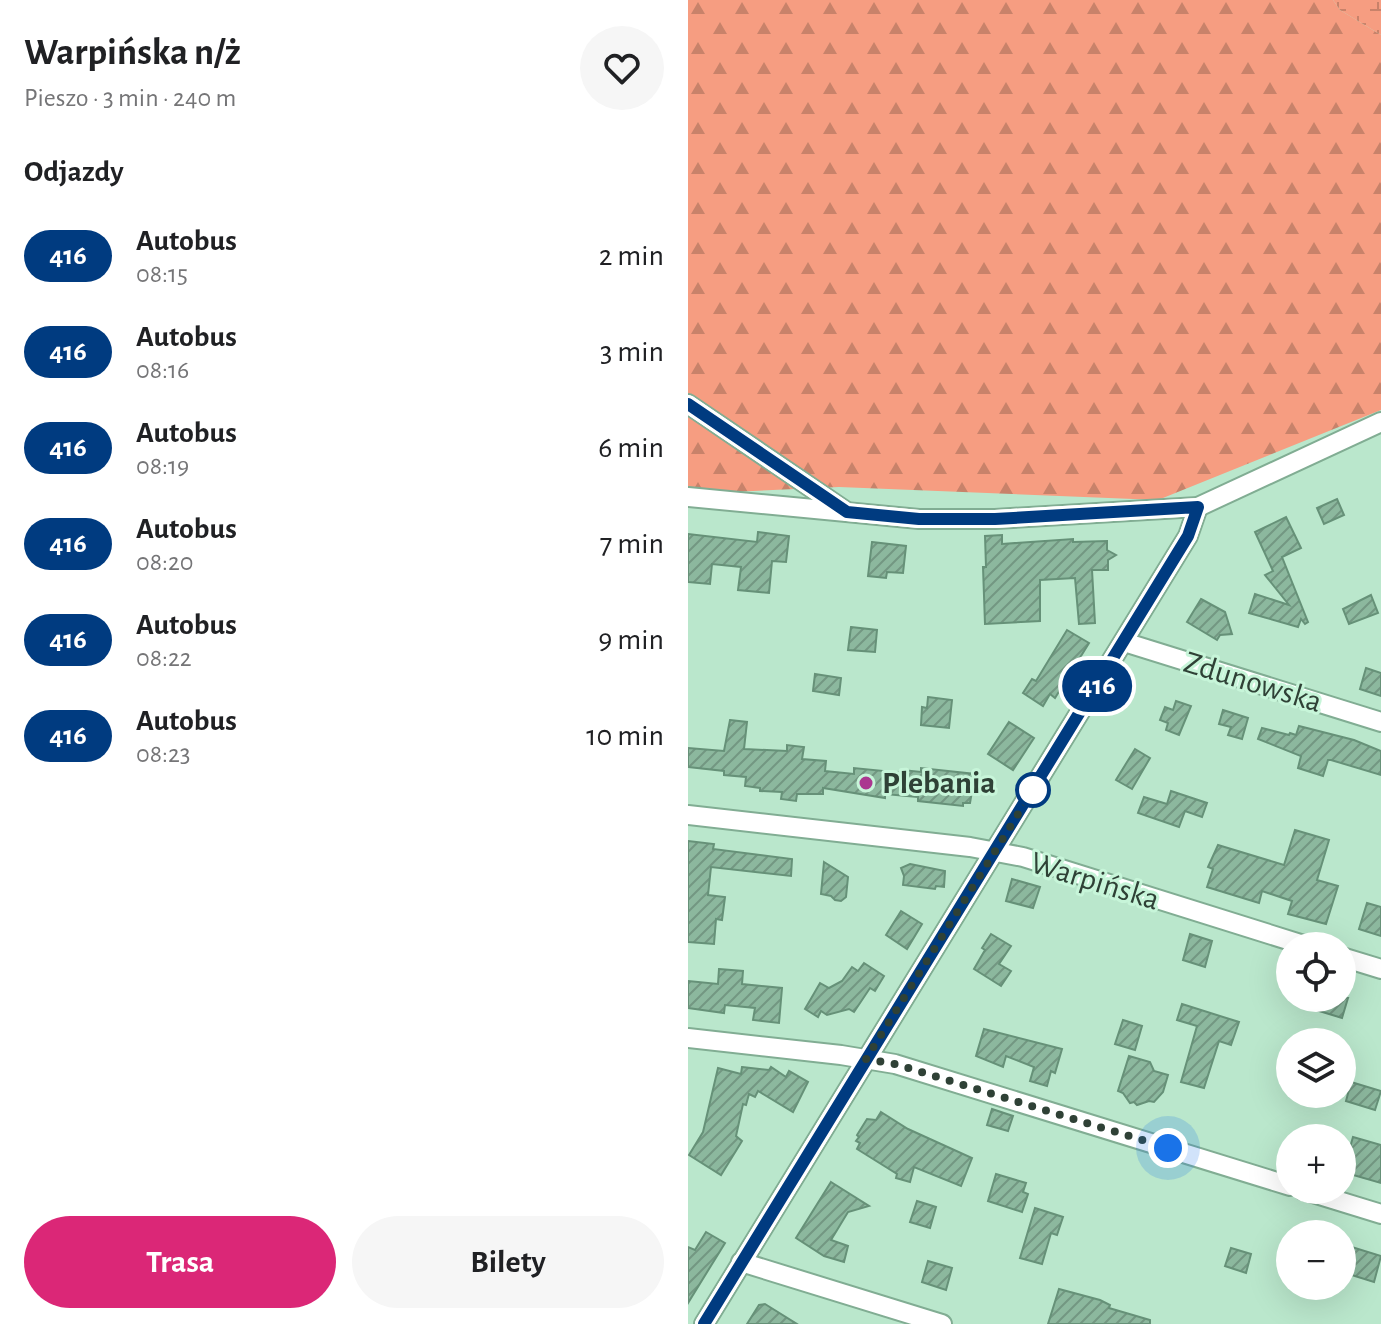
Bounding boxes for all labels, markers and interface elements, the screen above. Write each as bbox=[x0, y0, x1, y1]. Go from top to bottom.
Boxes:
button: heart bbox=[580, 26, 664, 110]
text: Warpińska n/ż bbox=[24, 34, 241, 72]
text: Pieszo · 3 min · 240 m bbox=[24, 85, 236, 111]
text: Odjazdy bbox=[24, 157, 124, 187]
text: Autobus bbox=[136, 226, 237, 256]
text: 2 min bbox=[599, 241, 664, 271]
text: 416 bbox=[49, 242, 87, 270]
text: 08:15 bbox=[136, 261, 188, 287]
text: Autobus bbox=[136, 322, 237, 352]
text: 3 min bbox=[600, 337, 664, 367]
text: 416 bbox=[49, 338, 87, 366]
text: 08:16 bbox=[136, 357, 189, 383]
text: Autobus bbox=[136, 418, 237, 448]
text: 6 min bbox=[598, 433, 664, 463]
text: 416 bbox=[49, 434, 87, 462]
text: 08:19 bbox=[136, 453, 189, 479]
text: Autobus bbox=[136, 514, 237, 544]
text: 7 min bbox=[600, 529, 664, 559]
text: 416 bbox=[49, 530, 87, 558]
text: 08:20 bbox=[136, 549, 194, 575]
text: Autobus bbox=[136, 610, 237, 640]
text: 9 min bbox=[598, 625, 664, 655]
text: 416 bbox=[49, 626, 87, 654]
text: 08:22 bbox=[136, 645, 192, 671]
street label: Zdunowska bbox=[1180, 646, 1326, 718]
line badge: 416 bbox=[1051, 660, 1143, 712]
text: 416 bbox=[1078, 672, 1116, 700]
text: Autobus bbox=[136, 706, 237, 736]
text: 10 min bbox=[586, 721, 664, 751]
text: 416 bbox=[49, 722, 87, 750]
text: 08:23 bbox=[136, 741, 191, 767]
place label: Plebania bbox=[882, 767, 996, 799]
unlabelled marker bbox=[1016, 773, 1050, 807]
marker: Plebania bbox=[857, 774, 875, 792]
street label: Warpińska bbox=[1027, 846, 1163, 916]
map controls bbox=[1276, 932, 1356, 1300]
button: locate bbox=[1276, 932, 1356, 1012]
button: layers bbox=[1276, 1028, 1356, 1108]
button: + bbox=[1276, 1124, 1356, 1204]
your location bbox=[1148, 1128, 1188, 1168]
button: Trasa bbox=[24, 1216, 336, 1308]
button: Bilety bbox=[352, 1216, 664, 1308]
button: − bbox=[1276, 1220, 1356, 1300]

